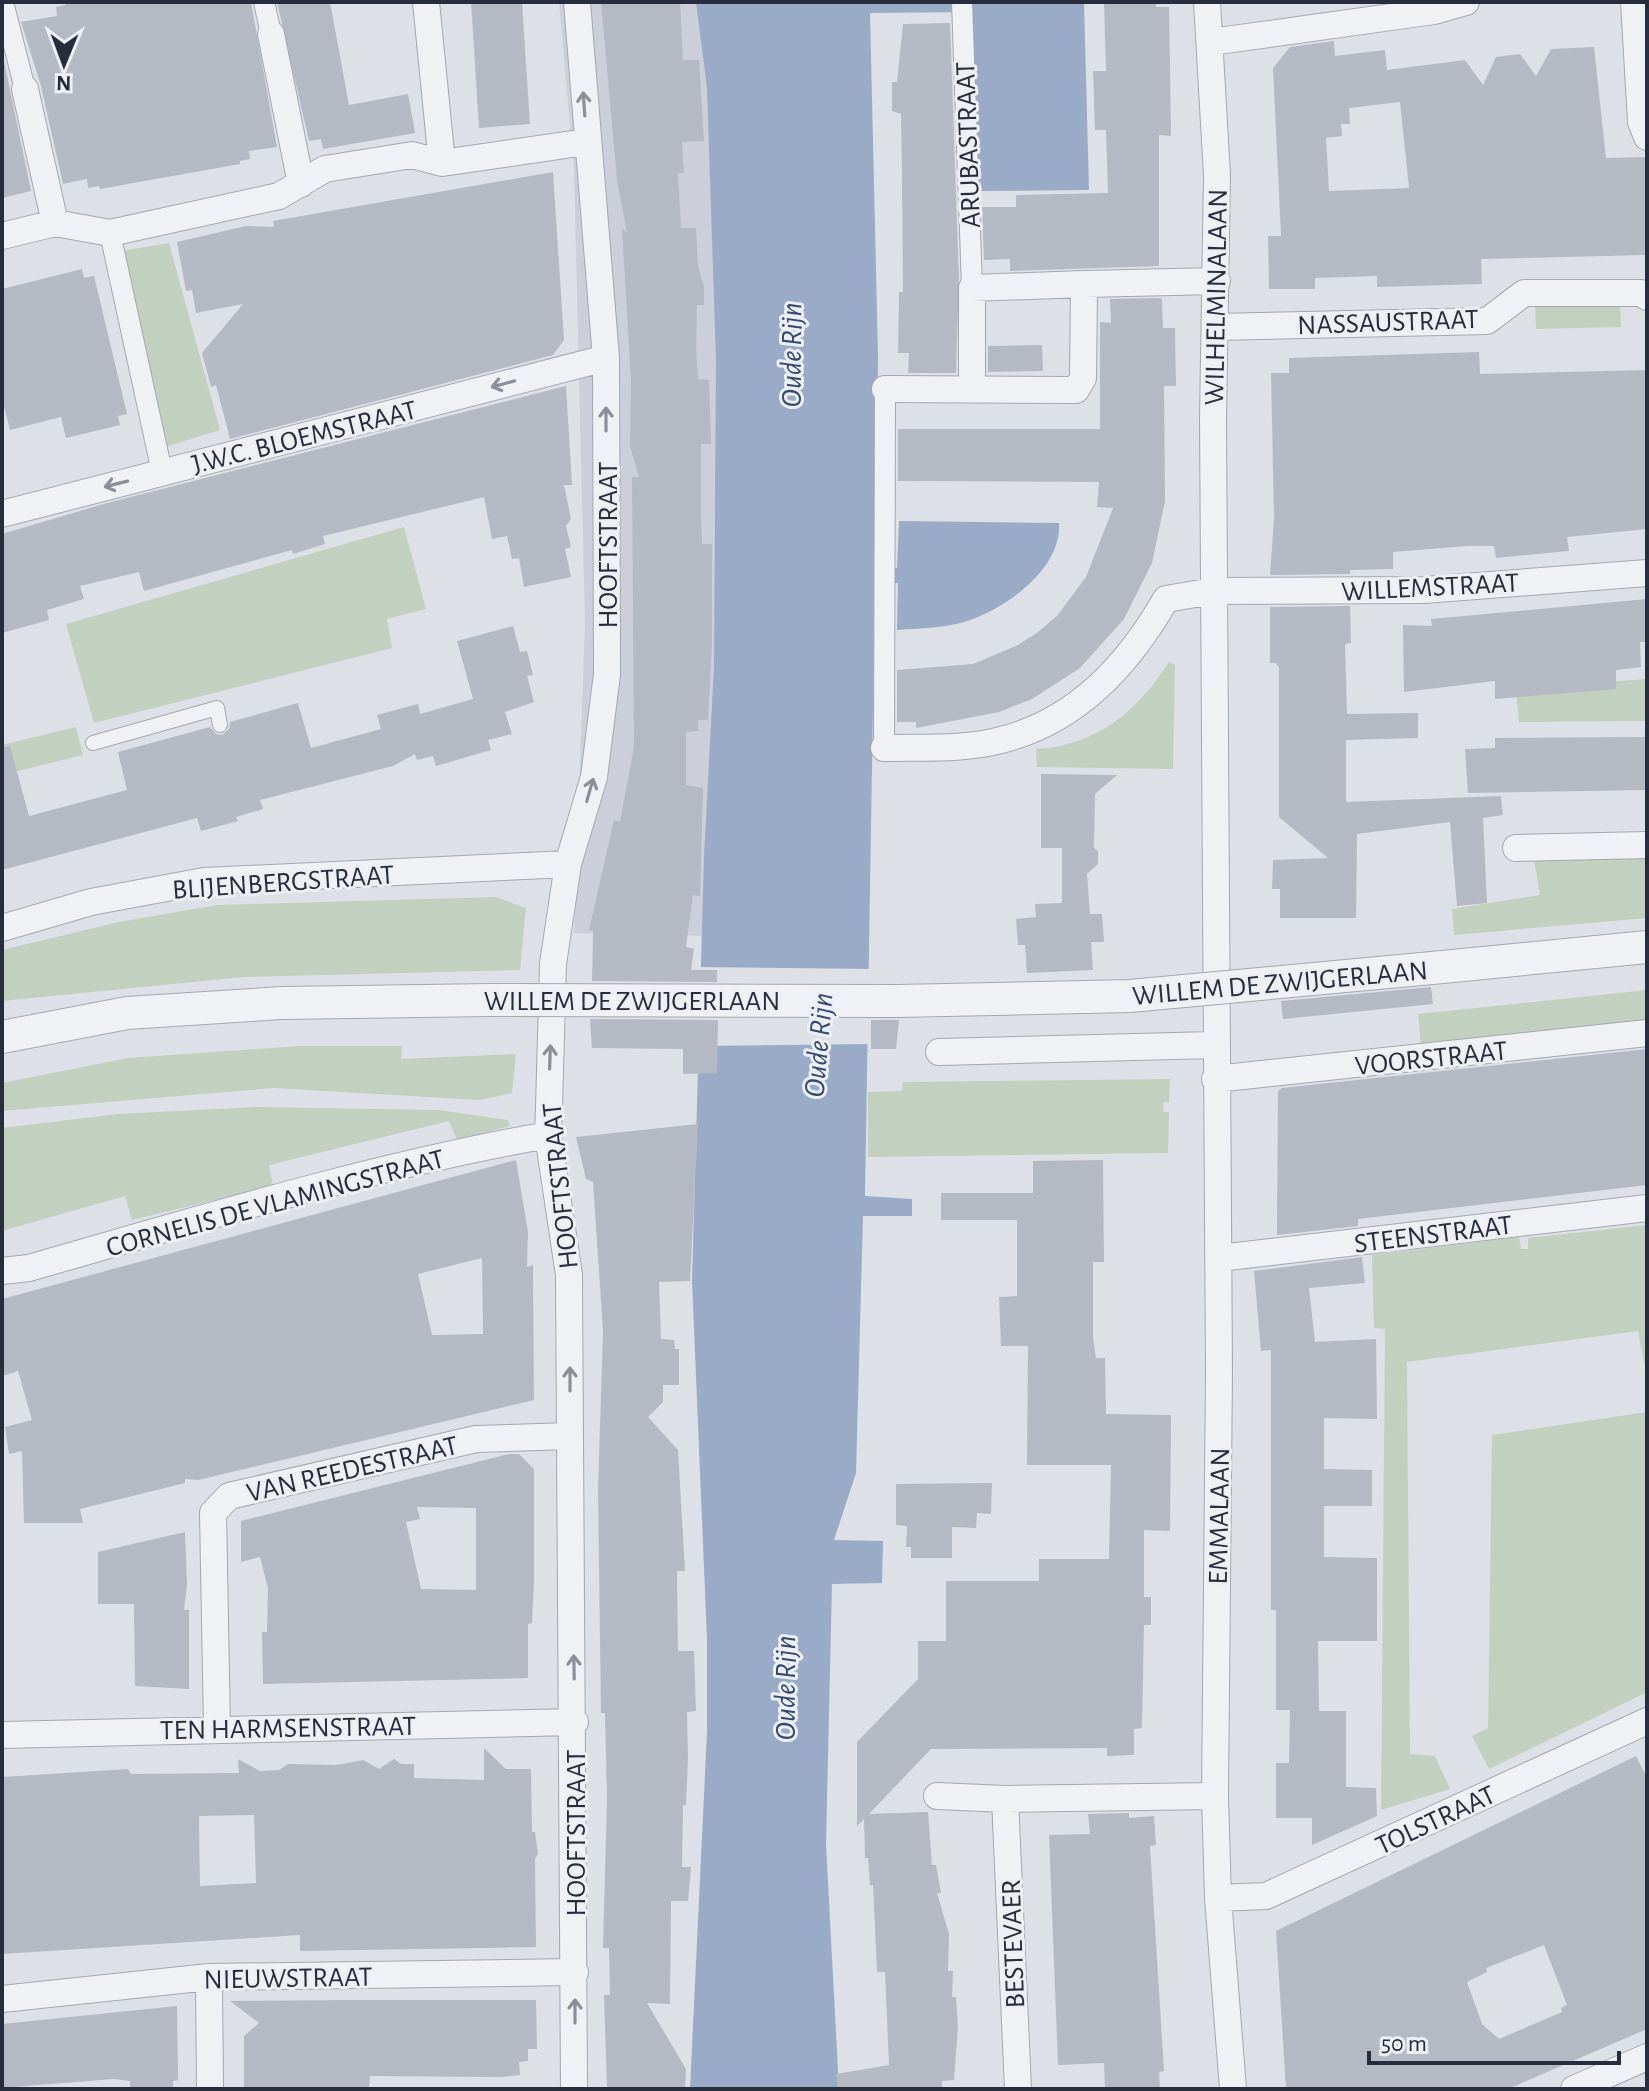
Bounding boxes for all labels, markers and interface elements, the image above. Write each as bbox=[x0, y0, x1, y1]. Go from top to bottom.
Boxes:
north arrow bbox=[24, 24, 104, 104]
street label: ARUBASTRAAT bbox=[952, 61, 986, 229]
text: N bbox=[56, 72, 72, 94]
one-way arrow bbox=[576, 91, 591, 118]
street label: WILHELMINALAAN bbox=[1201, 189, 1233, 406]
water label: Oude Rijn bbox=[777, 303, 807, 407]
street label: NASSAUSTRAAT bbox=[1297, 306, 1480, 340]
one-way arrow bbox=[491, 378, 517, 393]
street label: J.W.C. BLOEMSTRAAT bbox=[189, 396, 420, 479]
one-way arrow bbox=[598, 406, 614, 433]
street label: HOOFTSTRAAT bbox=[595, 461, 623, 628]
one-way arrow bbox=[104, 477, 129, 492]
street label: WILLEMSTRAAT bbox=[1341, 569, 1520, 607]
one-way arrow bbox=[583, 777, 598, 803]
street label: BLIJENBERGSTRAAT bbox=[171, 861, 395, 905]
street label: WILLEM DE ZWIJGERLAAN bbox=[1131, 957, 1429, 1011]
street label: WILLEM DE ZWIJGERLAAN bbox=[484, 988, 780, 1016]
water label: Oude Rijn bbox=[799, 992, 839, 1099]
street label: VOORSTRAAT bbox=[1354, 1037, 1509, 1081]
one-way arrow bbox=[542, 1044, 558, 1071]
street label: HOOFTSTRAAT bbox=[538, 1101, 584, 1270]
street label: CORNELIS DE VLAMINGSTRAAT bbox=[103, 1145, 448, 1263]
street label: STEENSTRAAT bbox=[1353, 1211, 1514, 1259]
one-way arrow bbox=[562, 1366, 578, 1393]
street label: VAN REEDESTRAAT bbox=[244, 1432, 461, 1508]
street label: EMMALAAN bbox=[1205, 1447, 1235, 1585]
water label: Oude Rijn bbox=[771, 1636, 801, 1740]
one-way arrow bbox=[566, 1654, 582, 1681]
street label: TEN HARMSENSTRAAT bbox=[160, 1713, 417, 1745]
street label: HOOFTSTRAAT bbox=[563, 1749, 591, 1916]
street label: TOLSTRAAT bbox=[1372, 1781, 1500, 1861]
street label: BESTEVAER bbox=[998, 1879, 1030, 2009]
street label: NIEUWSTRAAT bbox=[203, 1964, 373, 1994]
one-way arrow bbox=[567, 1998, 583, 2025]
scale bar bbox=[1369, 2015, 1619, 2065]
text: 50 m bbox=[1381, 2032, 1427, 2056]

